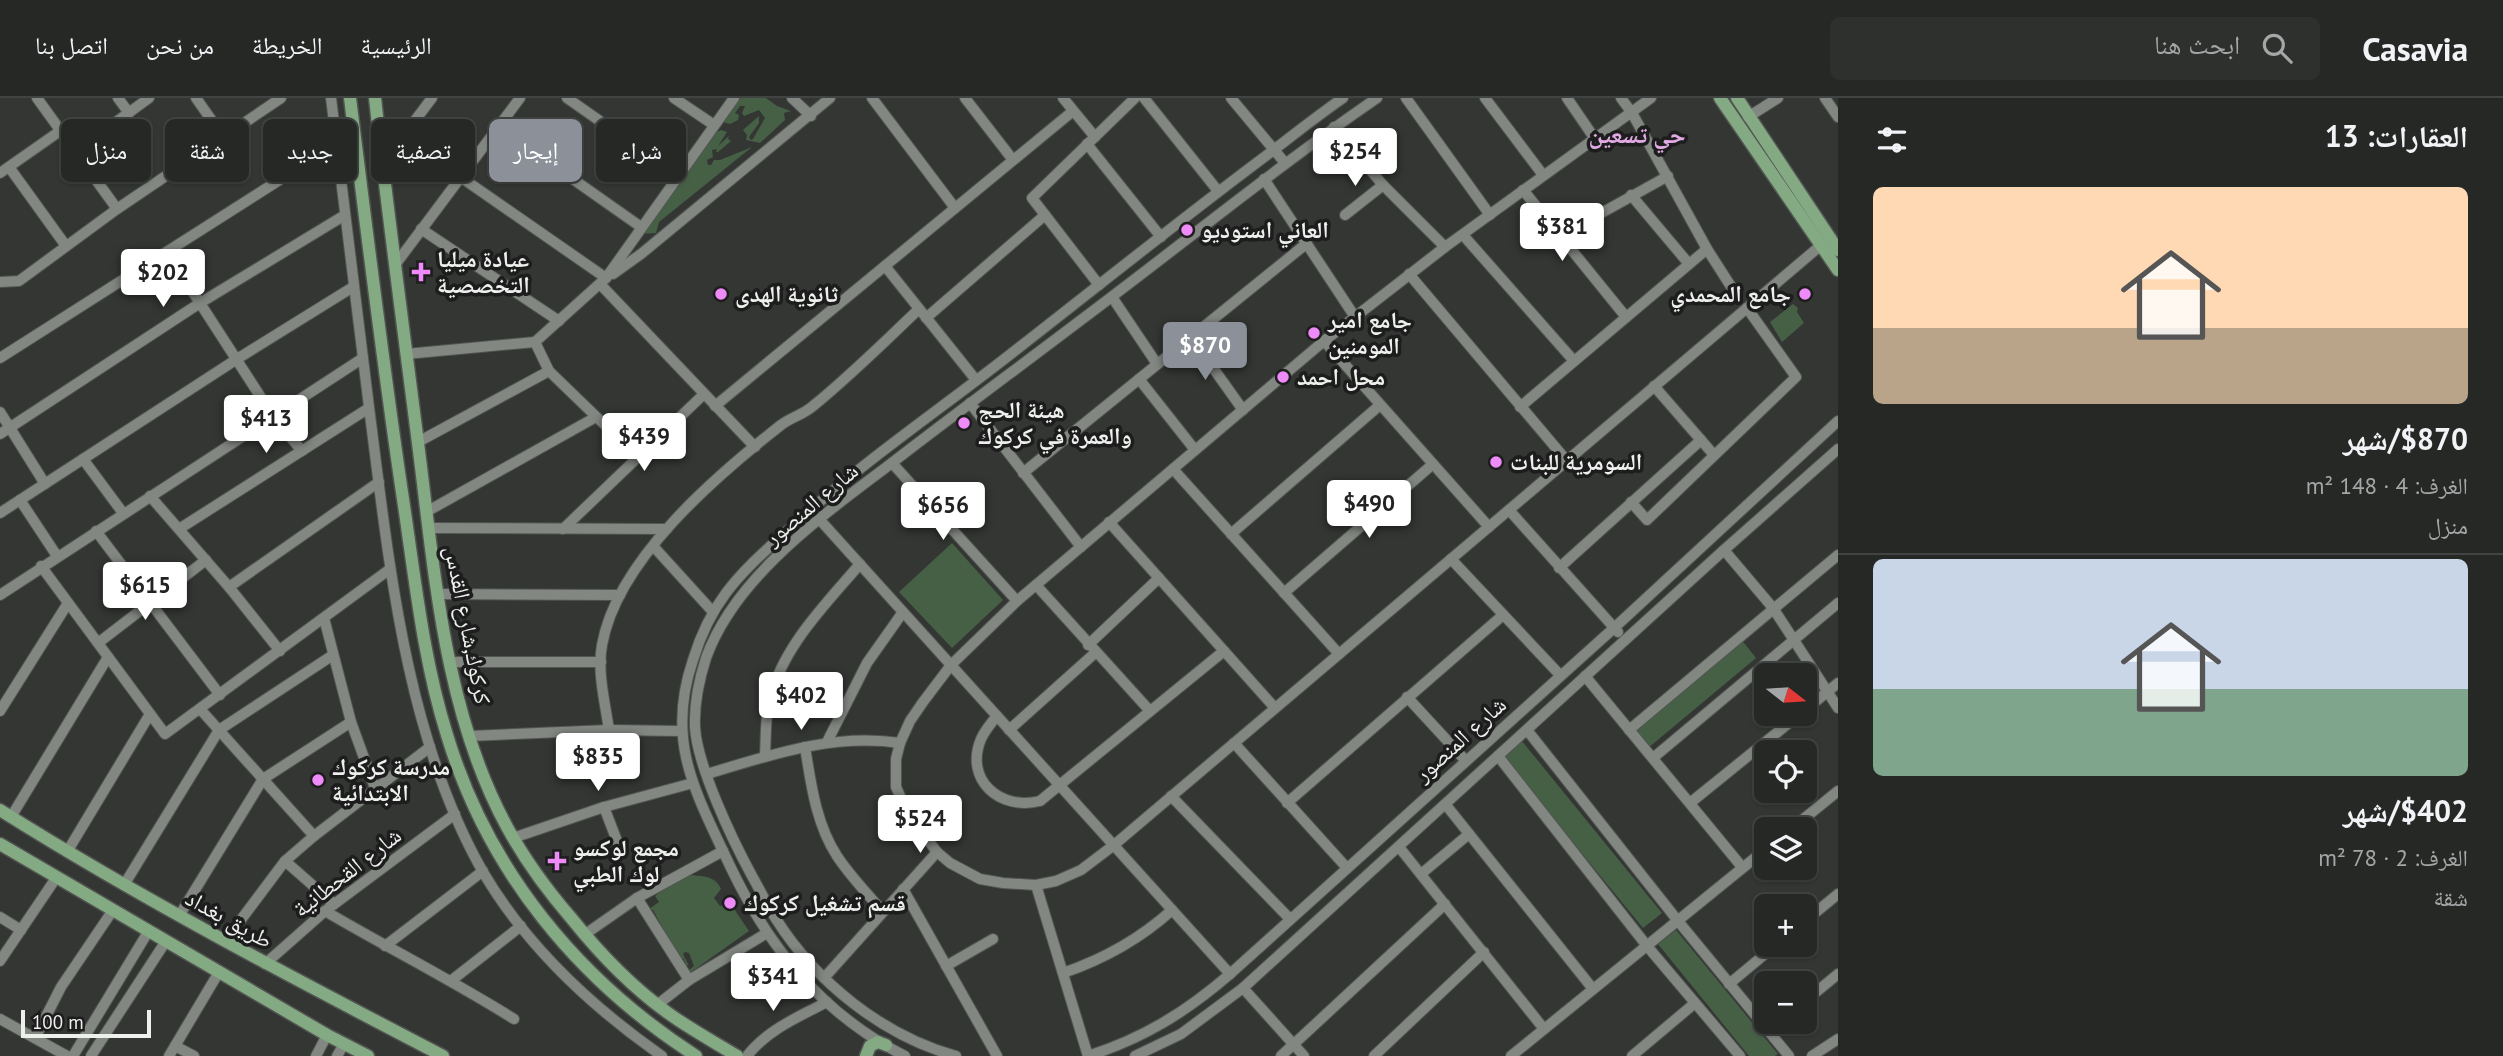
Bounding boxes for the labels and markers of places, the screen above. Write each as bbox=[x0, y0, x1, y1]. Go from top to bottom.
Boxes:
pin: $254 bbox=[1314, 129, 1396, 188]
pin: $381 bbox=[1521, 204, 1603, 263]
place label: العاني استوديو bbox=[1201, 215, 1329, 249]
marker: العاني استوديو bbox=[1179, 222, 1195, 238]
place label: عيادة ميليا التخصصية bbox=[437, 244, 530, 299]
pin: $202 bbox=[122, 250, 204, 309]
marker: عيادة ميليا التخصصية bbox=[411, 262, 431, 282]
place label: ثانوية الهدى bbox=[735, 279, 839, 308]
place label: جامع المحمدي bbox=[1670, 279, 1791, 313]
marker: ثانوية الهدى bbox=[713, 286, 729, 302]
marker: جامع المحمدي bbox=[1797, 286, 1813, 302]
place label: جامع امير المومنين bbox=[1327, 305, 1412, 360]
pin: $870 bbox=[1164, 322, 1246, 382]
marker: جامع امير المومنين bbox=[1306, 325, 1322, 341]
place label: محل احمد bbox=[1297, 362, 1385, 391]
marker: محل احمد bbox=[1275, 369, 1291, 385]
place label: هيئة الحج والعمرة في كركوك bbox=[978, 395, 1132, 455]
pin: $413 bbox=[225, 396, 307, 455]
pin: $439 bbox=[603, 414, 685, 473]
marker: هيئة الحج والعمرة في كركوك bbox=[956, 415, 972, 431]
place label: السومرية للبنات bbox=[1510, 447, 1642, 476]
marker: السومرية للبنات bbox=[1488, 454, 1504, 470]
pin: $490 bbox=[1328, 480, 1410, 540]
pin: $656 bbox=[902, 482, 984, 542]
pin: $615 bbox=[104, 562, 186, 622]
pin: $402 bbox=[760, 672, 842, 732]
pin: $835 bbox=[557, 734, 639, 793]
place label: مدرسة كركوك الابتدائية bbox=[332, 752, 450, 807]
marker: مدرسة كركوك الابتدائية bbox=[310, 772, 326, 788]
pin: $524 bbox=[879, 796, 961, 855]
place label: مجمع لوكسو لوك الطبي bbox=[573, 833, 679, 893]
marker: مجمع لوكسو لوك الطبي bbox=[547, 851, 567, 871]
place label: قسم تشغيل كركوك bbox=[744, 888, 906, 919]
marker: قسم تشغيل كركوك bbox=[722, 895, 738, 911]
pin: $341 bbox=[732, 954, 814, 1013]

